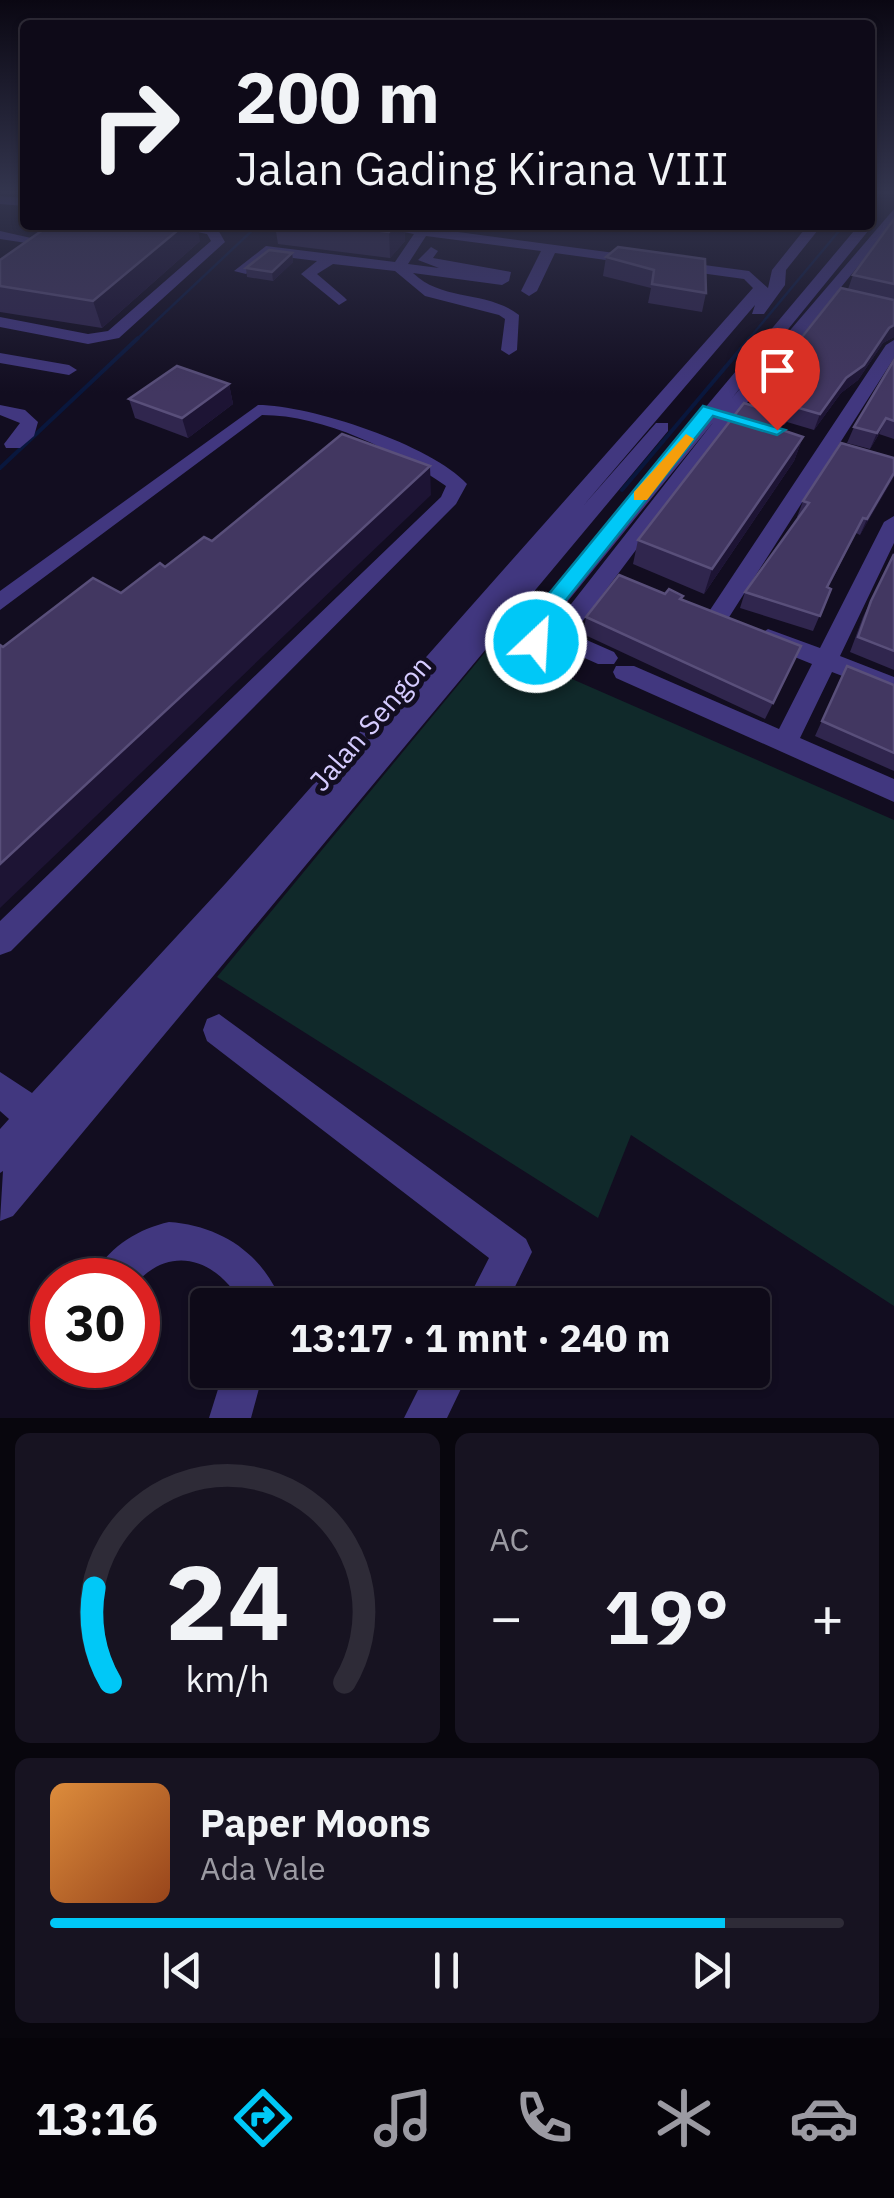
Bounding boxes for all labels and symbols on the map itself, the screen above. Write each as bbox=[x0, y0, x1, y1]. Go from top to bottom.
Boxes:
pin bbox=[735, 328, 820, 431]
position arrow bbox=[484, 590, 588, 694]
street label: Jalan Sengon bbox=[301, 647, 439, 799]
speed limit sign: 30 bbox=[30, 1258, 160, 1388]

